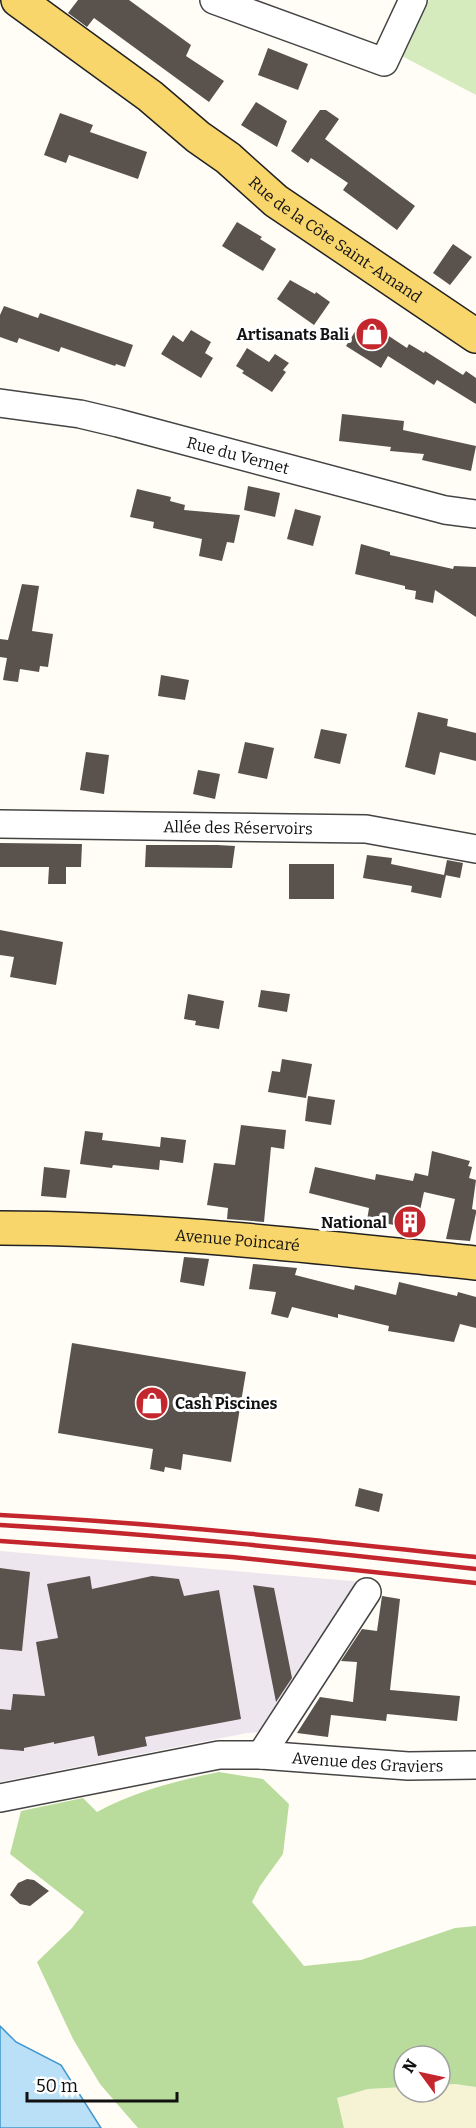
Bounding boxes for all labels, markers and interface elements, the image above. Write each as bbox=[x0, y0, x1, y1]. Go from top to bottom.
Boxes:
street label: Rue de la Côte Saint-Amand bbox=[245, 172, 426, 307]
shop icon: Artisanats Bali bbox=[354, 316, 390, 352]
place label: Artisanats Bali bbox=[237, 325, 349, 344]
street label: Rue du Vernet bbox=[185, 432, 291, 478]
street label: Allée des Réservoirs bbox=[163, 817, 313, 838]
building icon: National bbox=[392, 1204, 428, 1240]
place label: National bbox=[321, 1213, 387, 1232]
street label: Avenue Poincaré bbox=[175, 1225, 301, 1255]
shop icon: Cash Piscines bbox=[134, 1385, 170, 1421]
place label: Cash Piscines bbox=[175, 1394, 278, 1413]
street label: Avenue des Graviers bbox=[291, 1748, 443, 1776]
north arrow bbox=[392, 2044, 452, 2104]
text: N bbox=[399, 2056, 421, 2076]
scale bar bbox=[27, 2065, 177, 2103]
text: 50 m bbox=[36, 2075, 78, 2097]

